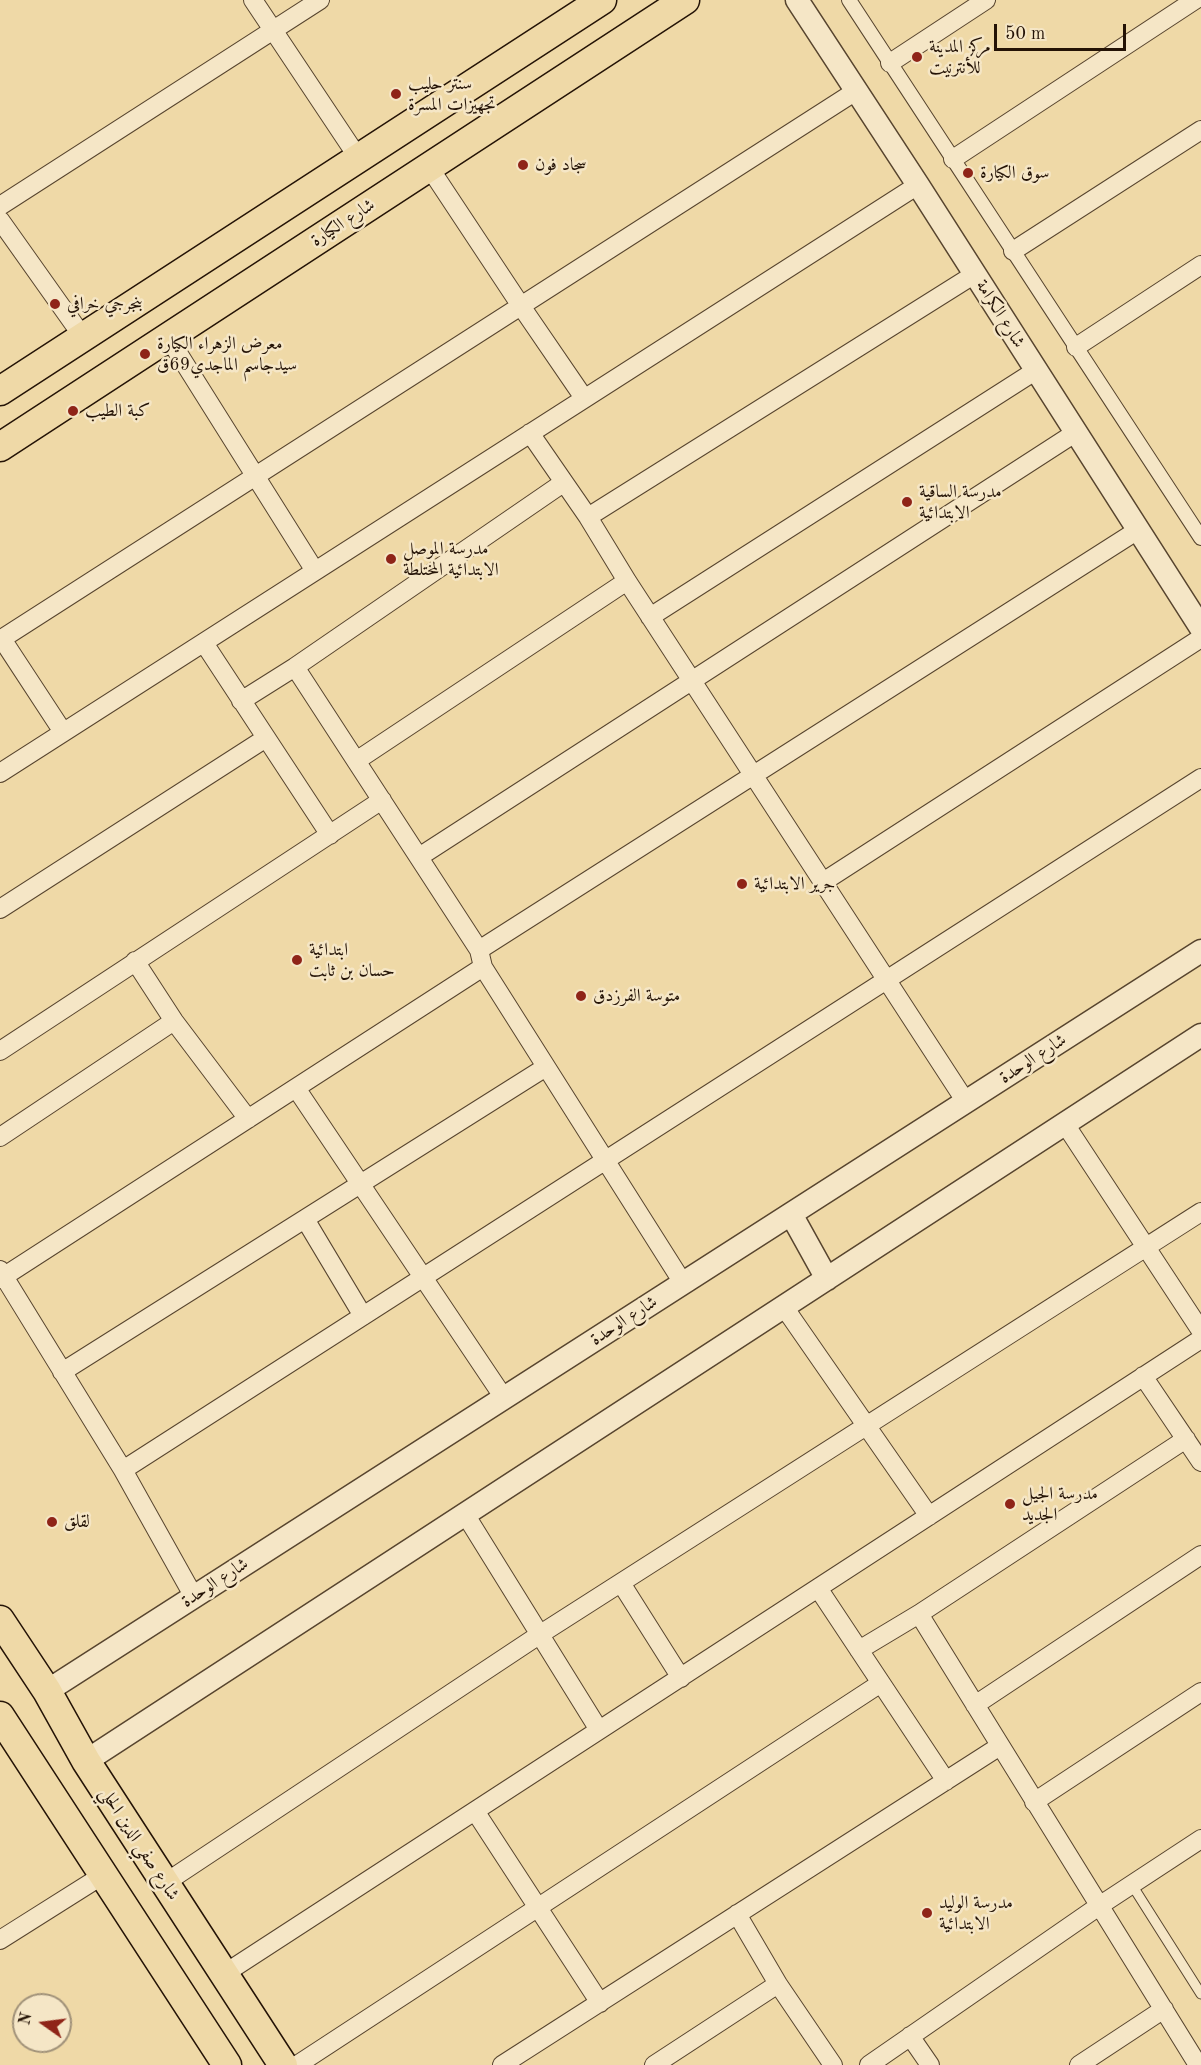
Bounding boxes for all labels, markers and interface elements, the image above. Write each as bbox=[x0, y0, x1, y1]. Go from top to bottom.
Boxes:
scale bar bbox=[997, 12, 1129, 50]
text: 50 m bbox=[1005, 25, 1045, 43]
place label: مركز المدينة للأنترنيت bbox=[929, 36, 991, 78]
marker: مركز المدينة للأنترنيت bbox=[910, 50, 924, 64]
place label: سنتر حليب تجهيزات المسرة bbox=[408, 73, 496, 116]
marker: سنتر حليب تجهيزات المسرة bbox=[389, 87, 403, 101]
place label: سجاد فون bbox=[535, 154, 587, 176]
marker: سجاد فون bbox=[516, 158, 530, 172]
place label: سوق الكيارة bbox=[980, 162, 1049, 184]
marker: سوق الكيارة bbox=[961, 166, 975, 180]
street label: شارع الكيارة bbox=[307, 194, 379, 252]
street label: شارع الكرامة bbox=[971, 276, 1029, 352]
place label: بنجرجي خرافي bbox=[67, 293, 143, 315]
marker: بنجرجي خرافي bbox=[48, 297, 62, 311]
place label: معرض الزهراء الكيارة سيدجاسم الماجدي69ق bbox=[157, 333, 297, 376]
marker: معرض الزهراء الكيارة سيدجاسم الماجدي69ق bbox=[138, 347, 152, 361]
place label: كبة الطيب bbox=[85, 400, 150, 422]
marker: كبة الطيب bbox=[66, 404, 80, 418]
place label: مدرسة الساقية الابتدائية bbox=[919, 481, 1002, 524]
marker: مدرسة الساقية الابتدائية bbox=[900, 495, 914, 509]
place label: مدرسة الموصل الابتدائية المختلطة bbox=[403, 538, 499, 580]
marker: مدرسة الموصل الابتدائية المختلطة bbox=[384, 552, 398, 566]
place label: جرير الابتدائية bbox=[754, 873, 835, 895]
marker: جرير الابتدائية bbox=[735, 877, 749, 891]
place label: ابتدائية حسان بن ثابت bbox=[309, 939, 395, 982]
marker: ابتدائية حسان بن ثابت bbox=[290, 953, 304, 967]
place label: متوسة الفرزدق bbox=[593, 985, 680, 1007]
marker: متوسة الفرزدق bbox=[574, 989, 588, 1003]
street label: شارع الوحدة bbox=[995, 1029, 1071, 1089]
street label: شارع الوحدة bbox=[586, 1291, 662, 1351]
place label: مدرسة الجيل الجديد bbox=[1022, 1483, 1098, 1526]
marker: مدرسة الجيل الجديد bbox=[1003, 1497, 1017, 1511]
place label: لقلق bbox=[64, 1511, 90, 1533]
marker: لقلق bbox=[45, 1515, 59, 1529]
street label: شارع الوحدة bbox=[177, 1553, 253, 1613]
street label: شارع صفي الدين الحلي bbox=[94, 1783, 184, 1905]
place label: مدرسة الوليد الابتدائية bbox=[939, 1892, 1013, 1934]
marker: مدرسة الوليد الابتدائية bbox=[920, 1906, 934, 1920]
north arrow bbox=[12, 1993, 72, 2053]
text: N bbox=[17, 2011, 36, 2027]

